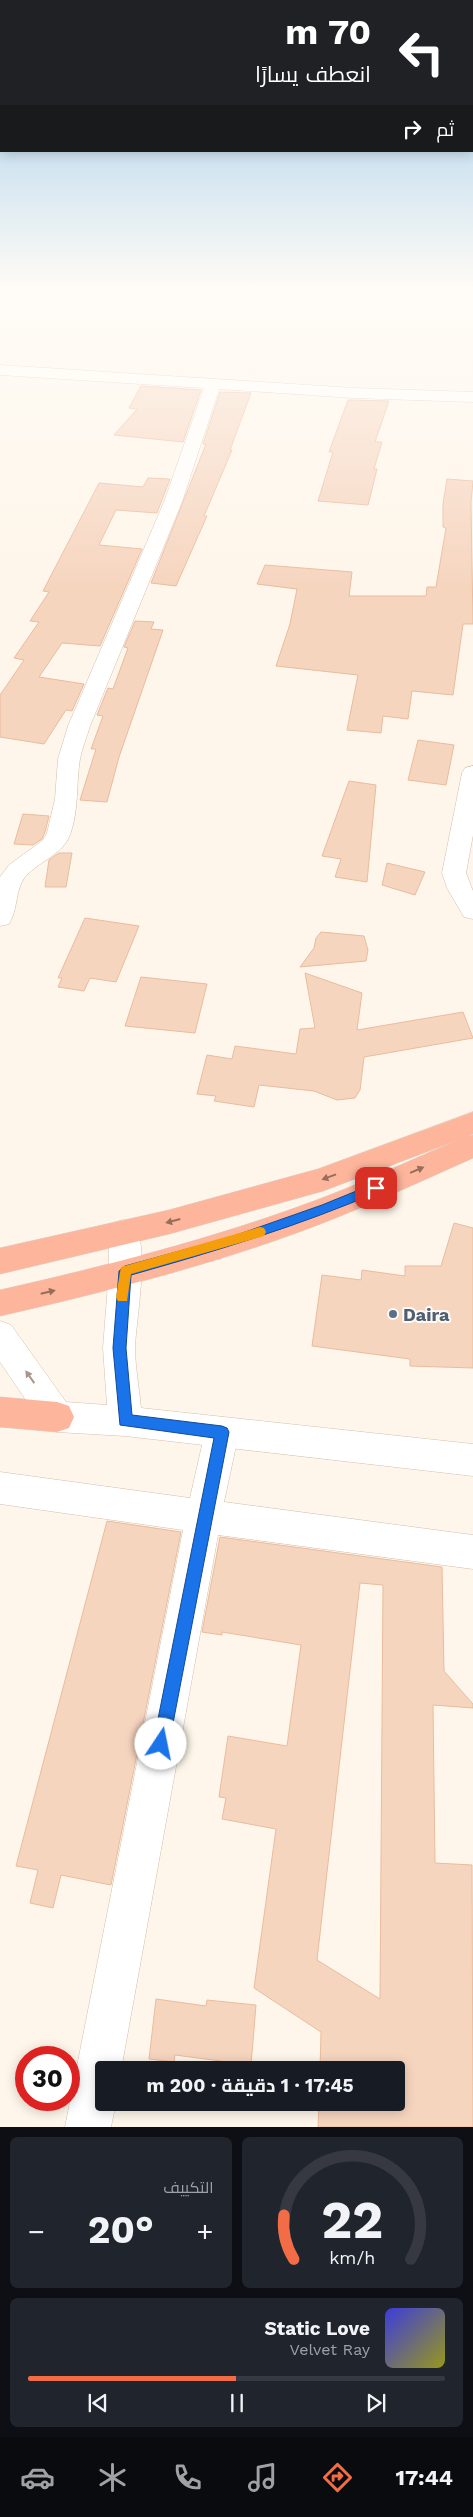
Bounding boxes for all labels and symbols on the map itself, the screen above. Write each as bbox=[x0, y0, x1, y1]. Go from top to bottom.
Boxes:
one-way arrow bbox=[410, 1165, 424, 1173]
pin bbox=[355, 1167, 397, 1209]
one-way arrow bbox=[321, 1173, 336, 1181]
one-way arrow bbox=[165, 1217, 180, 1225]
one-way arrow bbox=[40, 1288, 55, 1296]
place label: Daira bbox=[403, 1304, 450, 1325]
marker: Daira bbox=[387, 1308, 399, 1320]
one-way arrow bbox=[25, 1371, 35, 1384]
position arrow bbox=[134, 1717, 186, 1769]
speed limit sign: 30 bbox=[15, 2046, 80, 2111]

